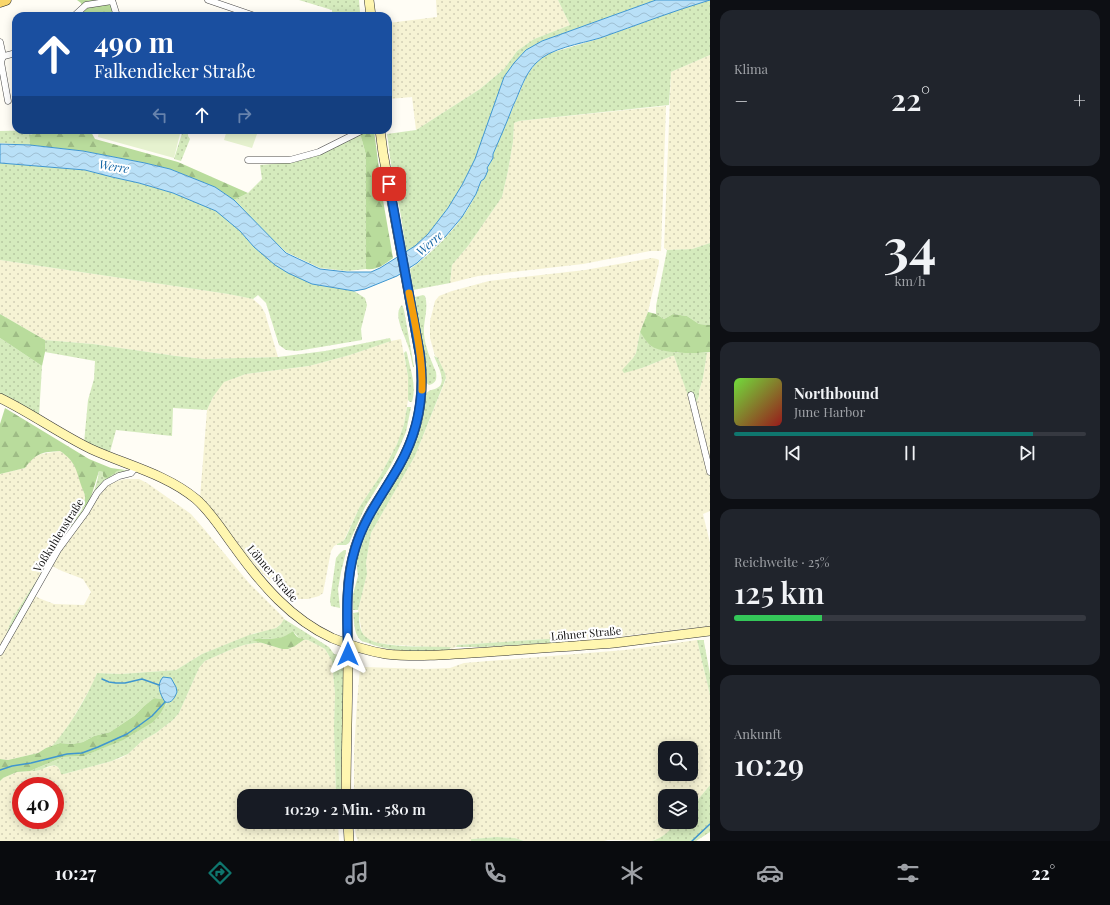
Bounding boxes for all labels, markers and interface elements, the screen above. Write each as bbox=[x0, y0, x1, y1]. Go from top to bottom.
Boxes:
text: 490 m bbox=[94, 23, 174, 60]
icon: ahead bbox=[28, 28, 80, 80]
text: Falkendieker Straße bbox=[94, 59, 256, 83]
text: Klima bbox=[734, 60, 768, 77]
text: 22° bbox=[891, 79, 930, 119]
text: − bbox=[734, 85, 748, 115]
text: + bbox=[1073, 85, 1086, 115]
icon: left bbox=[149, 104, 171, 126]
icon: ahead bbox=[191, 104, 213, 126]
icon: right bbox=[233, 104, 255, 126]
water label: Werre bbox=[98, 156, 130, 176]
pin bbox=[372, 167, 406, 201]
icon: arrive bbox=[378, 173, 400, 195]
text: 34 bbox=[884, 211, 936, 280]
water label: Werre bbox=[412, 227, 446, 259]
text: km/h bbox=[894, 272, 926, 289]
text: Northbound bbox=[794, 383, 879, 403]
text: June Harbor bbox=[794, 403, 865, 420]
icon: previous bbox=[782, 442, 804, 464]
icon: pause bbox=[899, 442, 921, 464]
icon: next bbox=[1016, 442, 1038, 464]
street label: Voßkuhlenstraße bbox=[29, 495, 87, 575]
street label: Löhner Straße bbox=[244, 541, 302, 605]
text: Reichweite · 25% bbox=[734, 553, 829, 570]
text: 125 km bbox=[734, 572, 824, 612]
street label: Löhner Straße bbox=[550, 622, 622, 644]
position arrow bbox=[327, 633, 369, 675]
text: Ankunft bbox=[734, 725, 781, 742]
map controls bbox=[658, 741, 698, 829]
button: search bbox=[658, 741, 698, 781]
text: 10:29 bbox=[734, 744, 804, 784]
speed limit sign: 40 bbox=[12, 777, 64, 829]
button: layers bbox=[658, 789, 698, 829]
text: 10:29 · 2 Min. · 580 m bbox=[284, 799, 426, 819]
icon: directions bbox=[206, 859, 234, 887]
icon: music bbox=[343, 859, 371, 887]
icon: phone bbox=[481, 859, 509, 887]
icon: climate bbox=[618, 859, 646, 887]
icon: car bbox=[756, 859, 784, 887]
icon: filters bbox=[894, 859, 922, 887]
text: 10:27 bbox=[55, 861, 96, 885]
text: 22° bbox=[1031, 861, 1055, 885]

